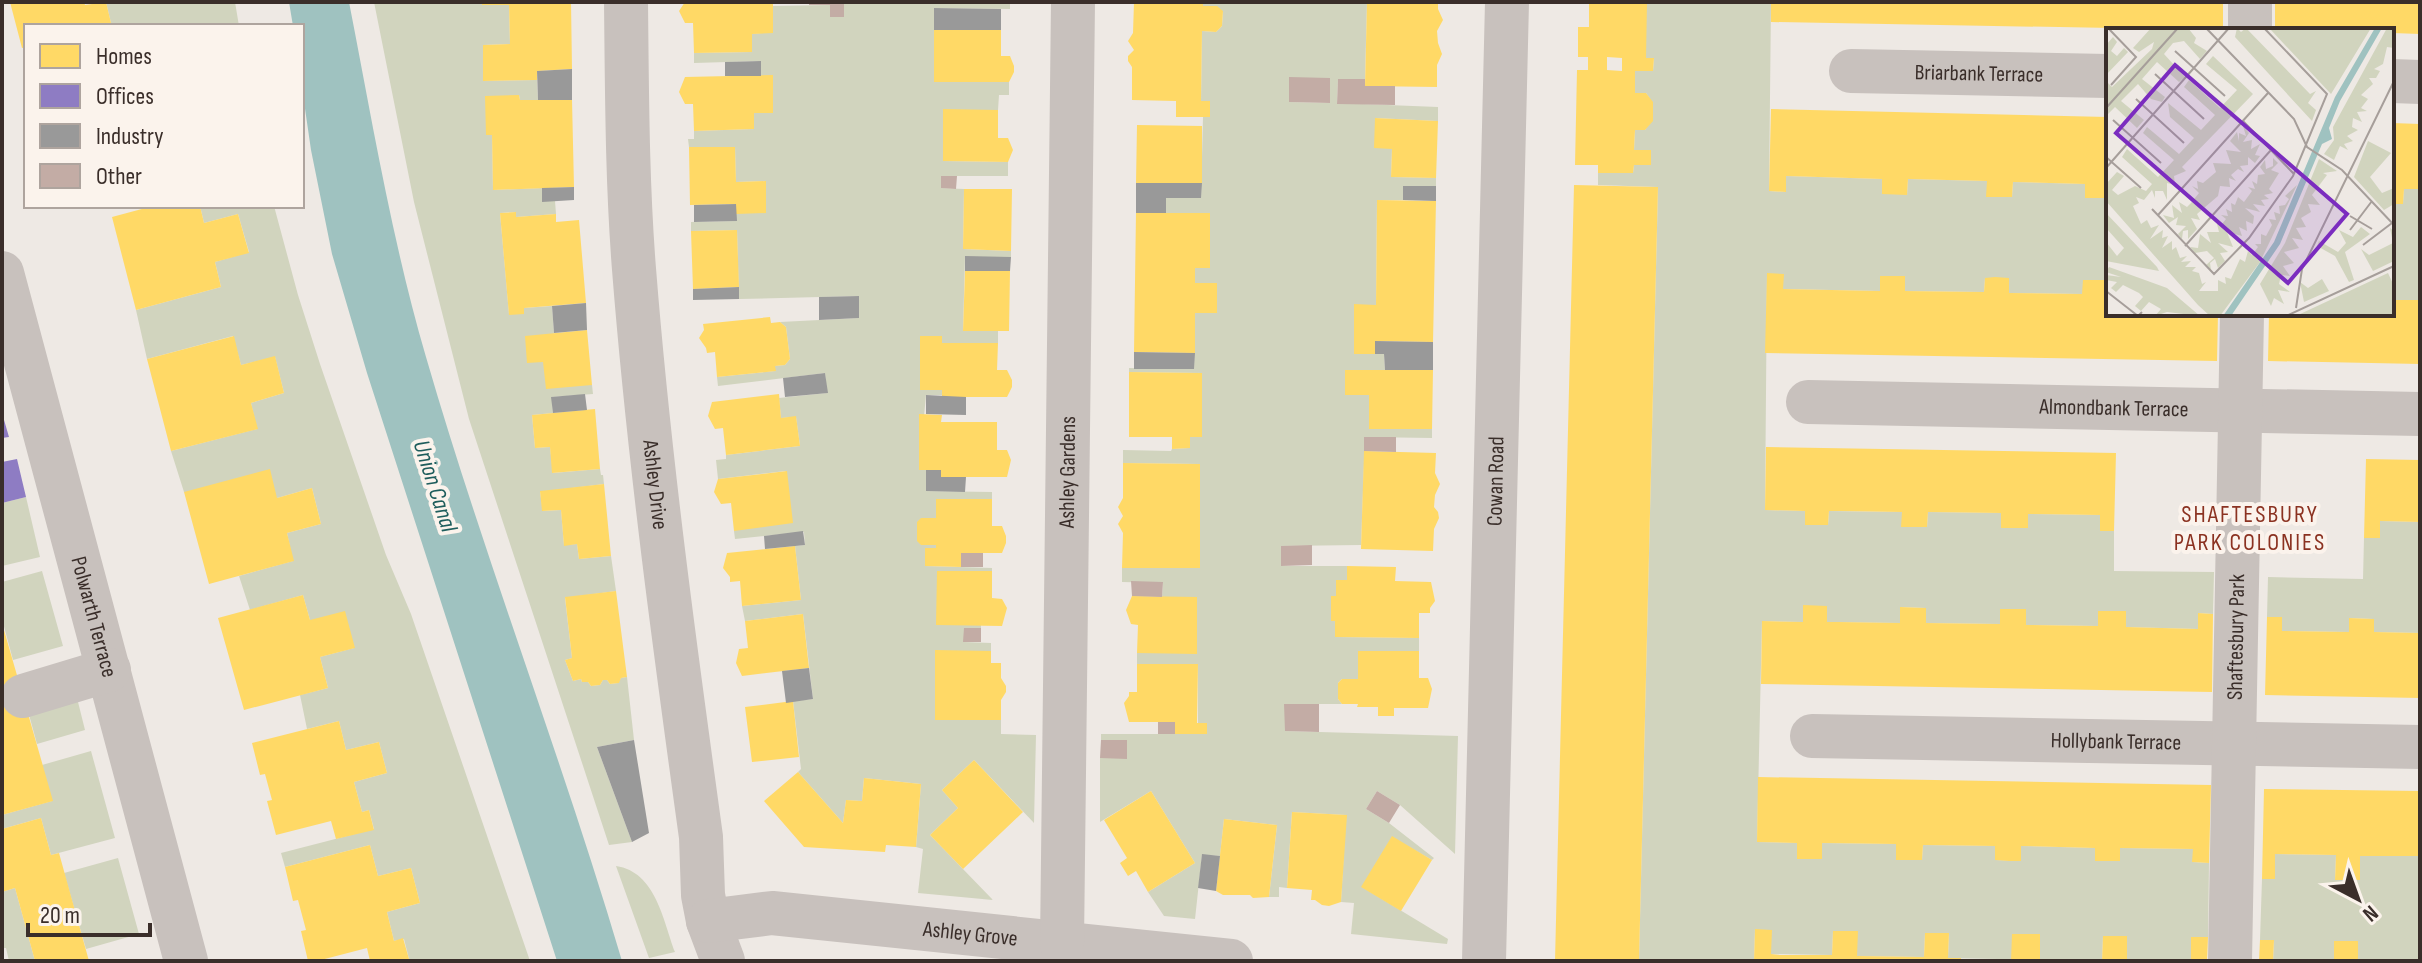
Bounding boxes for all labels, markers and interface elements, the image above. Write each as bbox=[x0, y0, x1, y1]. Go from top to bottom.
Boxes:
legend bbox=[24, 24, 304, 208]
inset map bbox=[2106, 28, 2394, 316]
text: Homes bbox=[96, 42, 152, 71]
street label: Briarbank Terrace bbox=[1914, 59, 2044, 88]
text: Offices bbox=[96, 82, 154, 111]
text: Industry bbox=[96, 122, 163, 151]
text: Other bbox=[96, 162, 142, 191]
street label: Almondbank Terrace bbox=[2038, 393, 2189, 423]
street label: Ashley Gardens bbox=[1053, 416, 1082, 529]
water label: Union Canal bbox=[407, 436, 464, 536]
street label: Cowan Road bbox=[1481, 436, 1510, 526]
street label: Ashley Drive bbox=[637, 438, 674, 531]
district label: SHAFTESBURY PARK COLONIES bbox=[2174, 500, 2326, 557]
street label: Polwarth Terrace bbox=[65, 554, 123, 680]
street label: Shaftesbury Park bbox=[2221, 573, 2251, 700]
street label: Hollybank Terrace bbox=[2050, 727, 2182, 756]
north arrow bbox=[2318, 859, 2398, 939]
scale bar bbox=[28, 887, 150, 937]
text: N bbox=[2357, 899, 2383, 927]
text: 20 m bbox=[40, 901, 80, 930]
street label: Ashley Grove bbox=[921, 915, 1019, 952]

